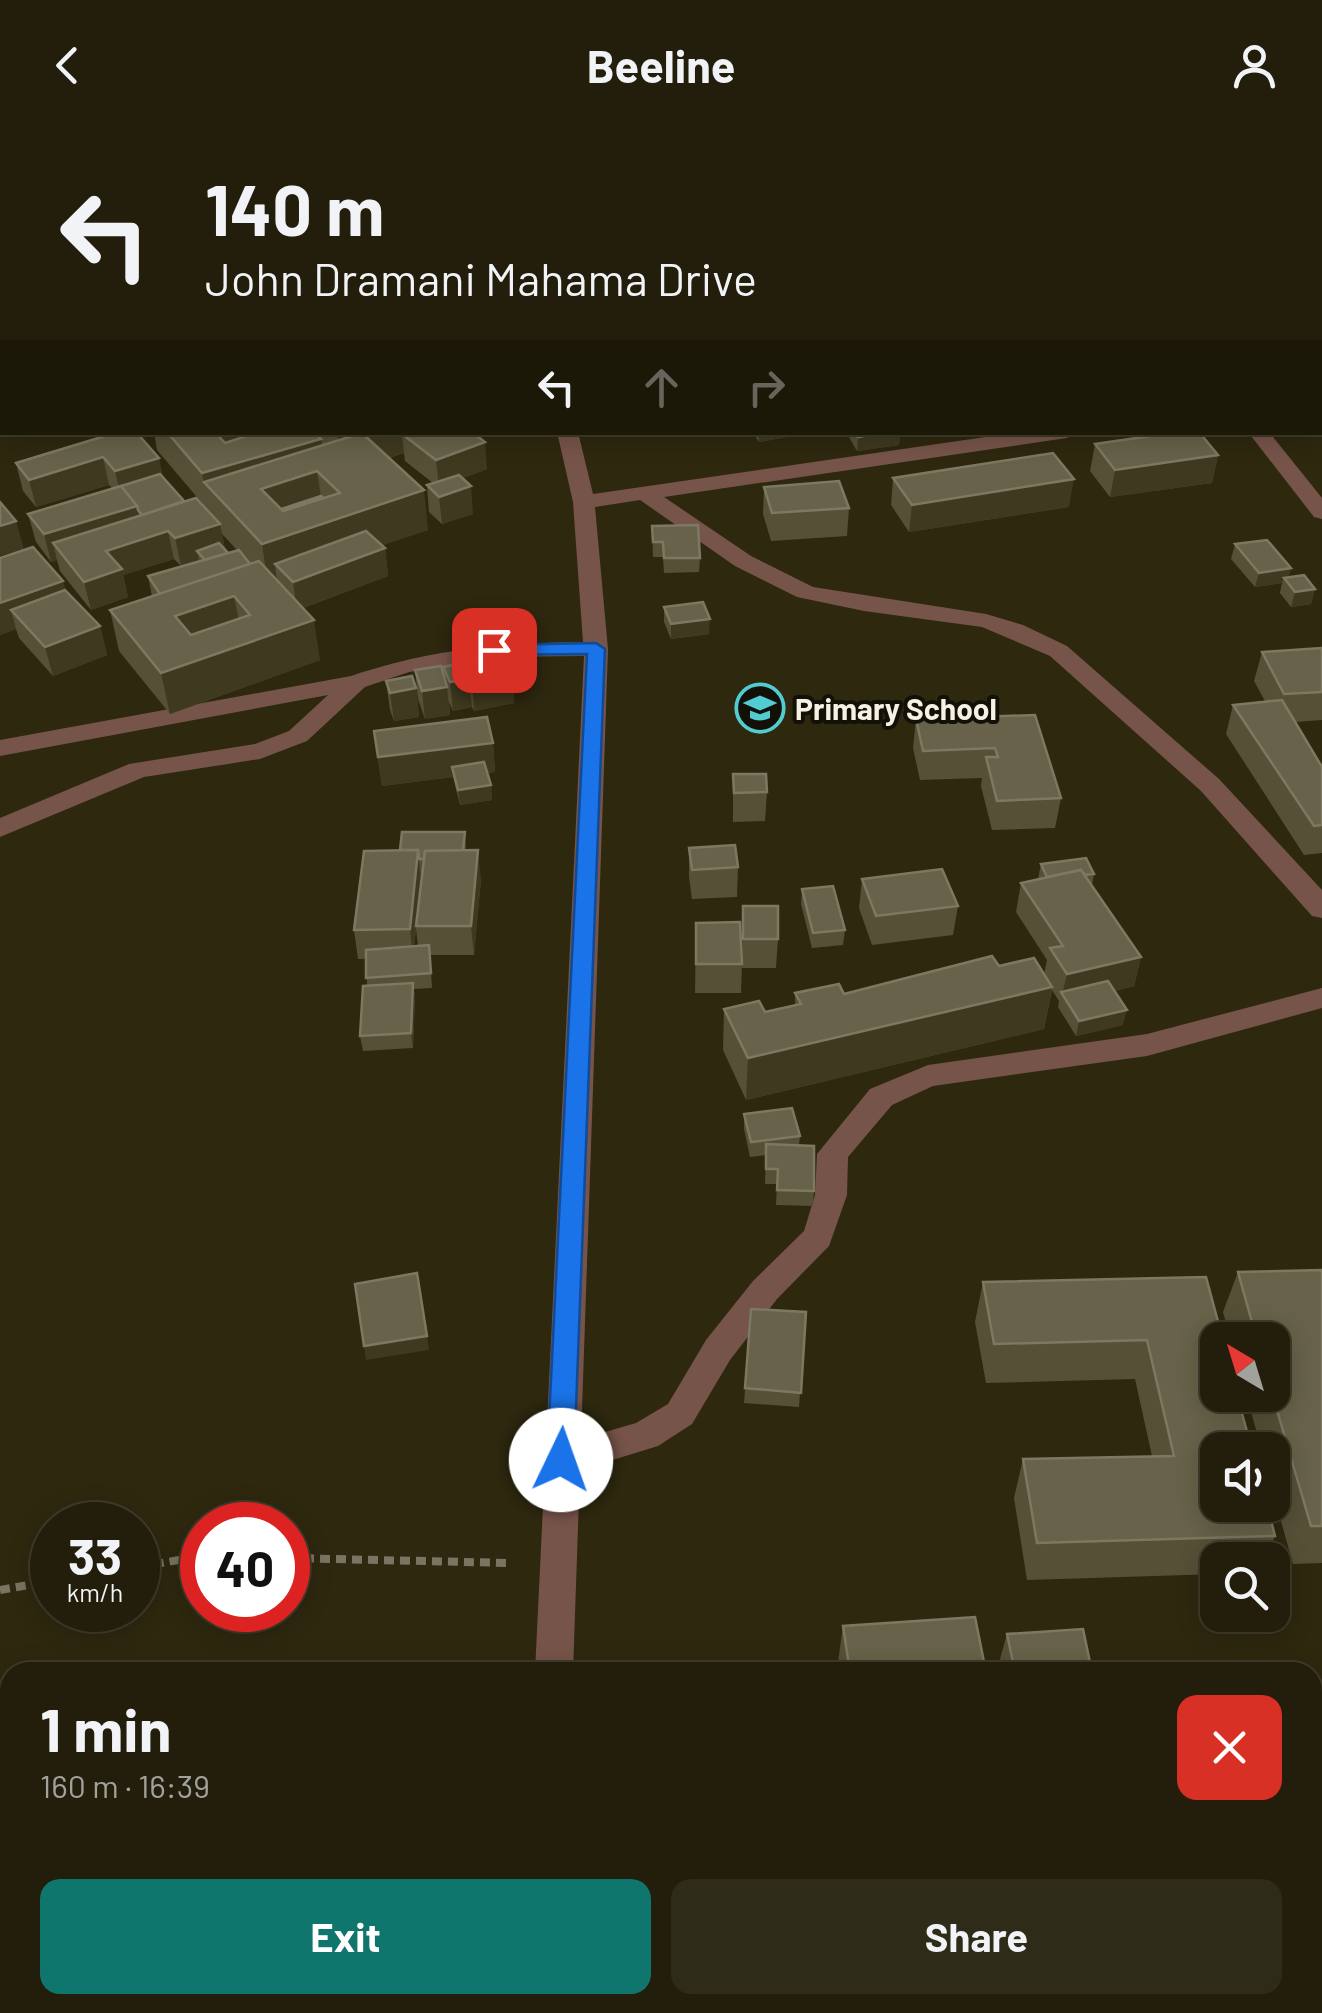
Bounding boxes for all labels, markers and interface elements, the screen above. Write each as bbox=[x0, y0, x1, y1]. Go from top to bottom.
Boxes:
icon: back bbox=[40, 38, 95, 93]
text: Beeline bbox=[587, 38, 735, 92]
icon: person bbox=[1227, 38, 1282, 93]
text: 140 m bbox=[205, 166, 384, 250]
icon: left bbox=[40, 170, 170, 300]
text: John Dramani Mahama Drive bbox=[205, 251, 757, 305]
icon: left bbox=[529, 360, 584, 415]
icon: ahead bbox=[634, 360, 689, 415]
icon: right bbox=[739, 360, 794, 415]
pin bbox=[452, 608, 537, 693]
icon: arrive bbox=[467, 623, 522, 678]
school or university icon: Primary School bbox=[734, 682, 786, 734]
place label: Primary School bbox=[795, 690, 997, 726]
north arrow bbox=[1200, 1322, 1290, 1412]
map controls bbox=[1200, 1322, 1290, 1632]
position arrow bbox=[509, 1408, 613, 1512]
button: sound bbox=[1200, 1432, 1290, 1522]
speed limit sign: 40 bbox=[180, 1502, 310, 1632]
text: 33 bbox=[68, 1525, 122, 1585]
button: search bbox=[1200, 1542, 1290, 1632]
text: km/h bbox=[67, 1577, 123, 1607]
text: 1 min bbox=[40, 1692, 171, 1764]
button: close bbox=[1177, 1695, 1282, 1800]
text: 160 m · 16:39 bbox=[40, 1766, 210, 1804]
button: Exit bbox=[40, 1879, 651, 1994]
button: Share bbox=[671, 1879, 1282, 1994]

